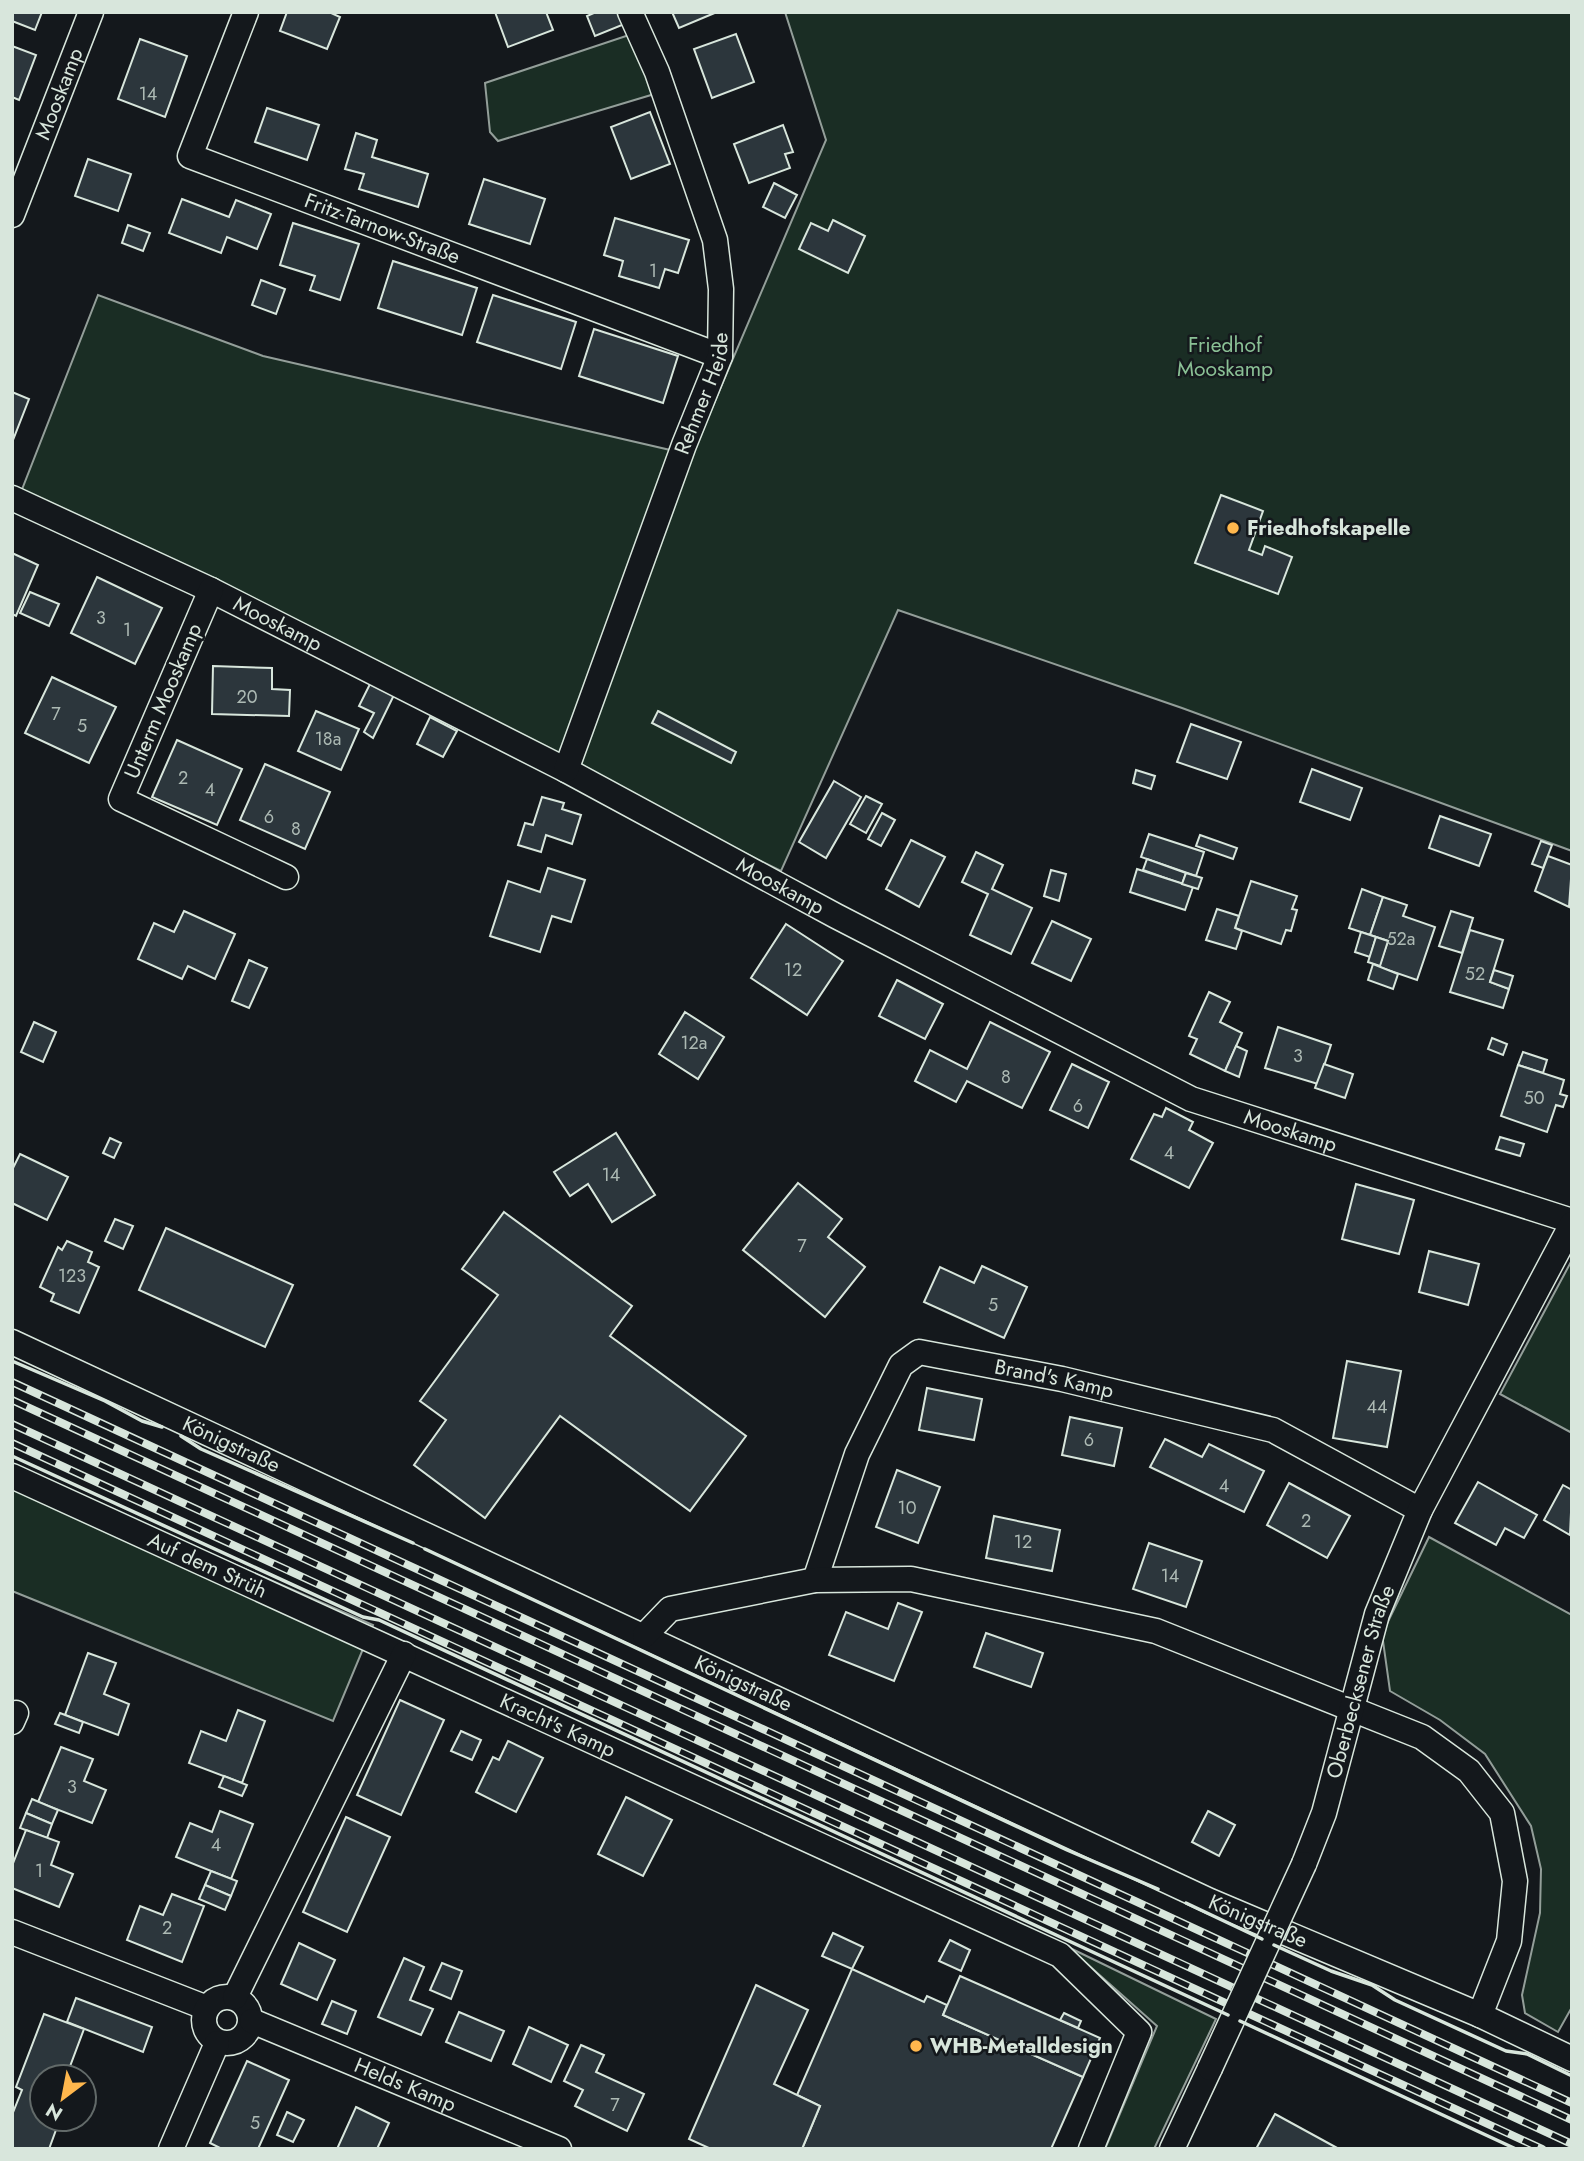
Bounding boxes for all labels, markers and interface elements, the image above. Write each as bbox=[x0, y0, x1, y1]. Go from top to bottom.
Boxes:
street label: Mooskamp bbox=[28, 44, 91, 144]
house number: 14 bbox=[139, 81, 157, 107]
street label: Fritz-Tarnow-Straße bbox=[300, 186, 465, 272]
house number: 1 bbox=[649, 258, 657, 284]
park label: Friedhof Mooskamp bbox=[1177, 330, 1273, 384]
street label: Rehmer Heide bbox=[667, 332, 735, 459]
place label: Friedhofskapelle bbox=[1247, 513, 1411, 543]
marker: Friedhofskapelle bbox=[1225, 520, 1241, 536]
street label: Mooskamp bbox=[228, 589, 327, 659]
house number: 3 bbox=[96, 605, 106, 631]
house number: 1 bbox=[123, 617, 131, 643]
street label: Unterm Mooskamp bbox=[117, 619, 209, 783]
house number: 20 bbox=[236, 684, 258, 710]
house number: 7 bbox=[51, 701, 61, 727]
house number: 5 bbox=[77, 713, 87, 739]
house number: 18a bbox=[315, 726, 341, 752]
house number: 2 bbox=[178, 765, 188, 791]
house number: 4 bbox=[205, 777, 215, 803]
house number: 6 bbox=[264, 804, 274, 830]
house number: 8 bbox=[291, 816, 301, 842]
street label: Mooskamp bbox=[731, 850, 830, 922]
house number: 52a bbox=[1386, 926, 1416, 952]
house number: 12 bbox=[784, 957, 802, 983]
house number: 52 bbox=[1465, 961, 1485, 987]
house number: 12a bbox=[681, 1030, 708, 1056]
house number: 3 bbox=[1293, 1043, 1303, 1069]
house number: 8 bbox=[1001, 1064, 1011, 1090]
house number: 50 bbox=[1524, 1085, 1545, 1111]
house number: 6 bbox=[1073, 1093, 1083, 1119]
street label: Mooskamp bbox=[1240, 1102, 1341, 1160]
house number: 4 bbox=[1164, 1140, 1174, 1166]
house number: 14 bbox=[602, 1162, 620, 1188]
house number: 7 bbox=[797, 1233, 807, 1259]
house number: 123 bbox=[58, 1263, 86, 1289]
house number: 5 bbox=[988, 1292, 998, 1318]
street label: Brand's Kamp bbox=[992, 1352, 1117, 1406]
house number: 44 bbox=[1367, 1394, 1388, 1420]
street label: Königstraße bbox=[178, 1409, 285, 1480]
house number: 6 bbox=[1084, 1427, 1094, 1453]
house number: 4 bbox=[1219, 1473, 1229, 1499]
house number: 10 bbox=[898, 1495, 917, 1521]
house number: 2 bbox=[1301, 1508, 1311, 1534]
street label: Auf dem Strüh bbox=[143, 1525, 272, 1606]
house number: 12 bbox=[1014, 1529, 1032, 1555]
house number: 14 bbox=[1161, 1563, 1179, 1589]
street label: Oberbecksener Straße bbox=[1319, 1580, 1402, 1782]
street label: Königstraße bbox=[690, 1647, 797, 1719]
street label: Kracht's Kamp bbox=[495, 1686, 620, 1765]
house number: 3 bbox=[67, 1774, 77, 1800]
house number: 4 bbox=[211, 1832, 221, 1858]
house number: 1 bbox=[35, 1858, 43, 1884]
street label: Königstraße bbox=[1204, 1887, 1312, 1955]
house number: 2 bbox=[162, 1915, 172, 1941]
place label: WHB-Metalldesign bbox=[930, 2031, 1113, 2061]
marker: WHB-Metalldesign bbox=[908, 2038, 924, 2054]
street label: Helds Kamp bbox=[350, 2050, 461, 2119]
north arrow bbox=[28, 2063, 98, 2133]
house number: 7 bbox=[610, 2092, 620, 2118]
text: N bbox=[41, 2097, 68, 2127]
house number: 5 bbox=[250, 2110, 260, 2136]

